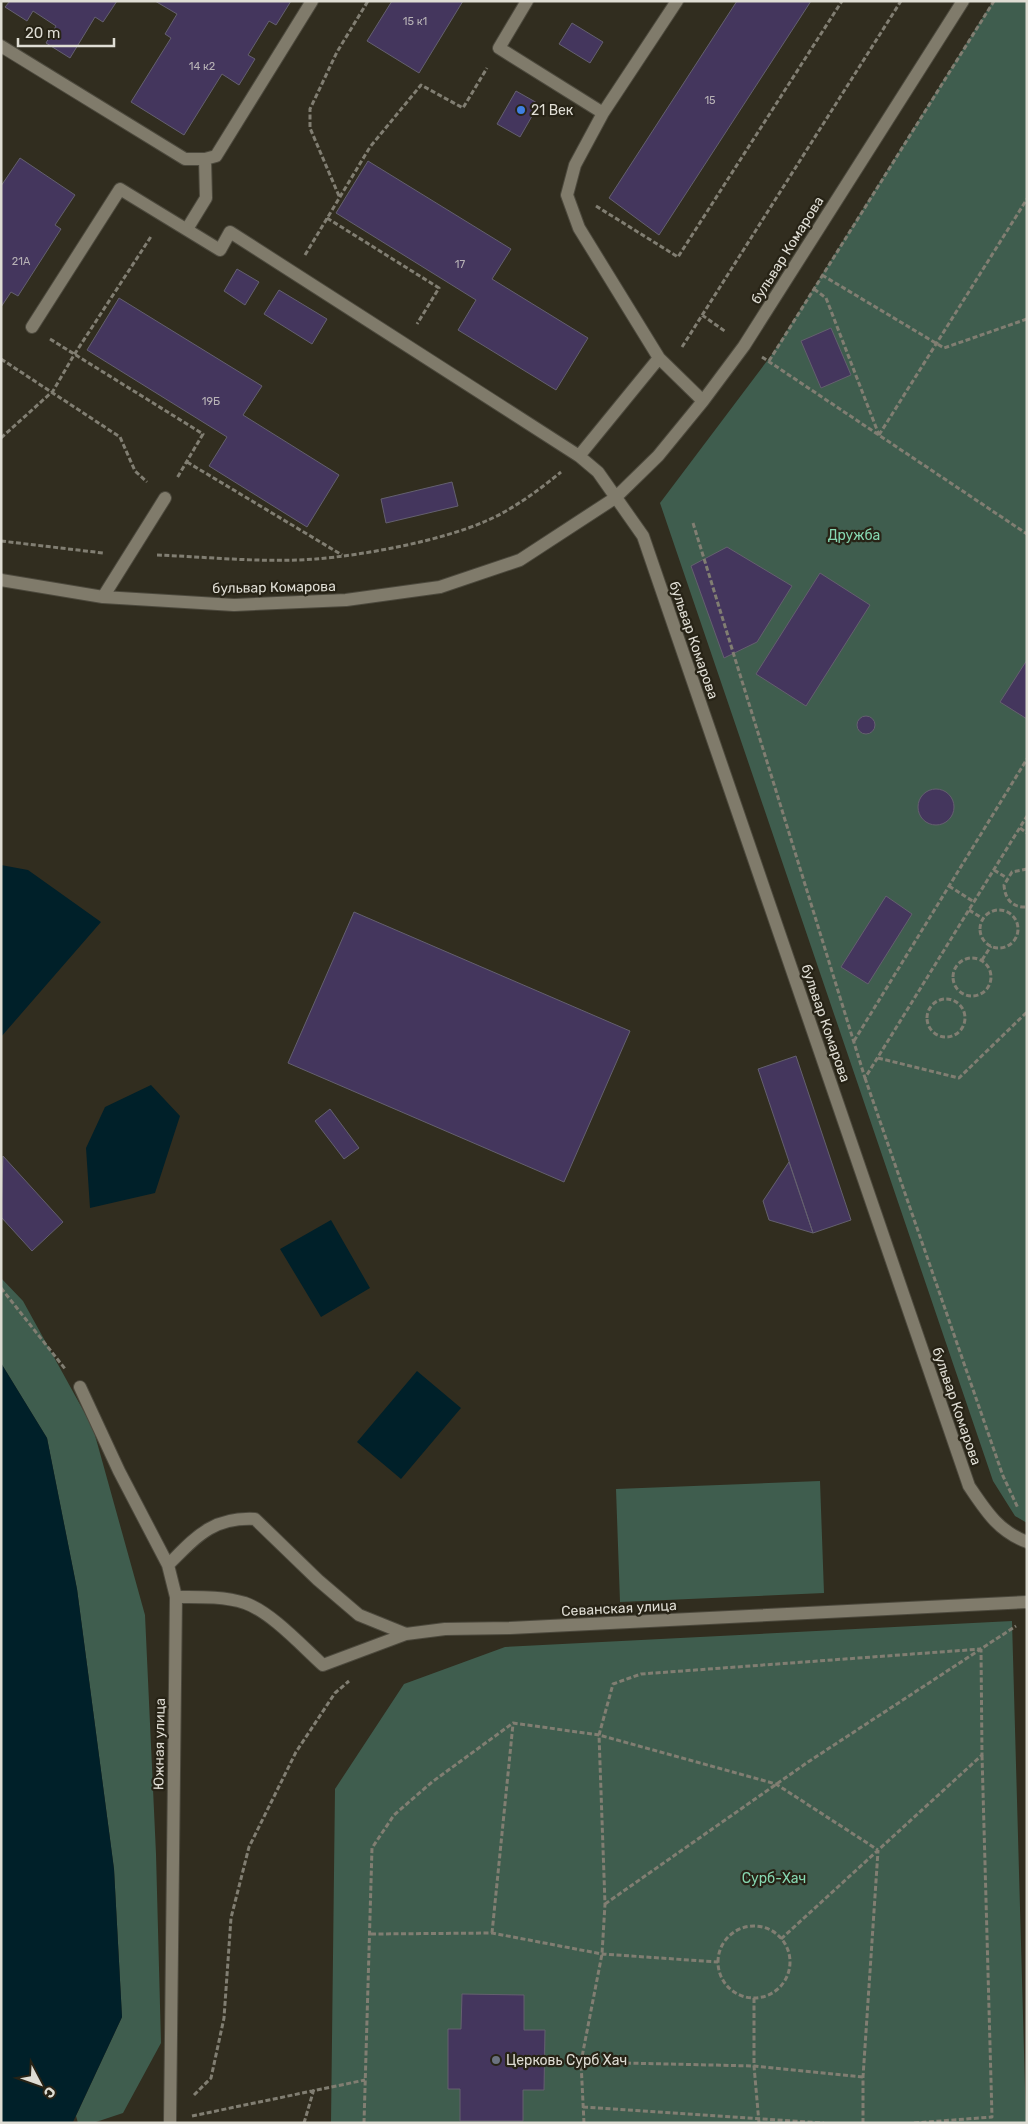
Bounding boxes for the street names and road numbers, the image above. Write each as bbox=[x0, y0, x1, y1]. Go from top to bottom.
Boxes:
street label: бульвар Комарова bbox=[747, 193, 827, 307]
street label: бульвар Комарова bbox=[212, 578, 336, 597]
street label: бульвар Комарова bbox=[665, 579, 722, 701]
street label: бульвар Комарова bbox=[797, 962, 854, 1084]
street label: бульвар Комарова bbox=[928, 1345, 985, 1467]
street label: Севанская улица bbox=[561, 1597, 677, 1620]
street label: Южная улица bbox=[150, 1698, 169, 1790]

